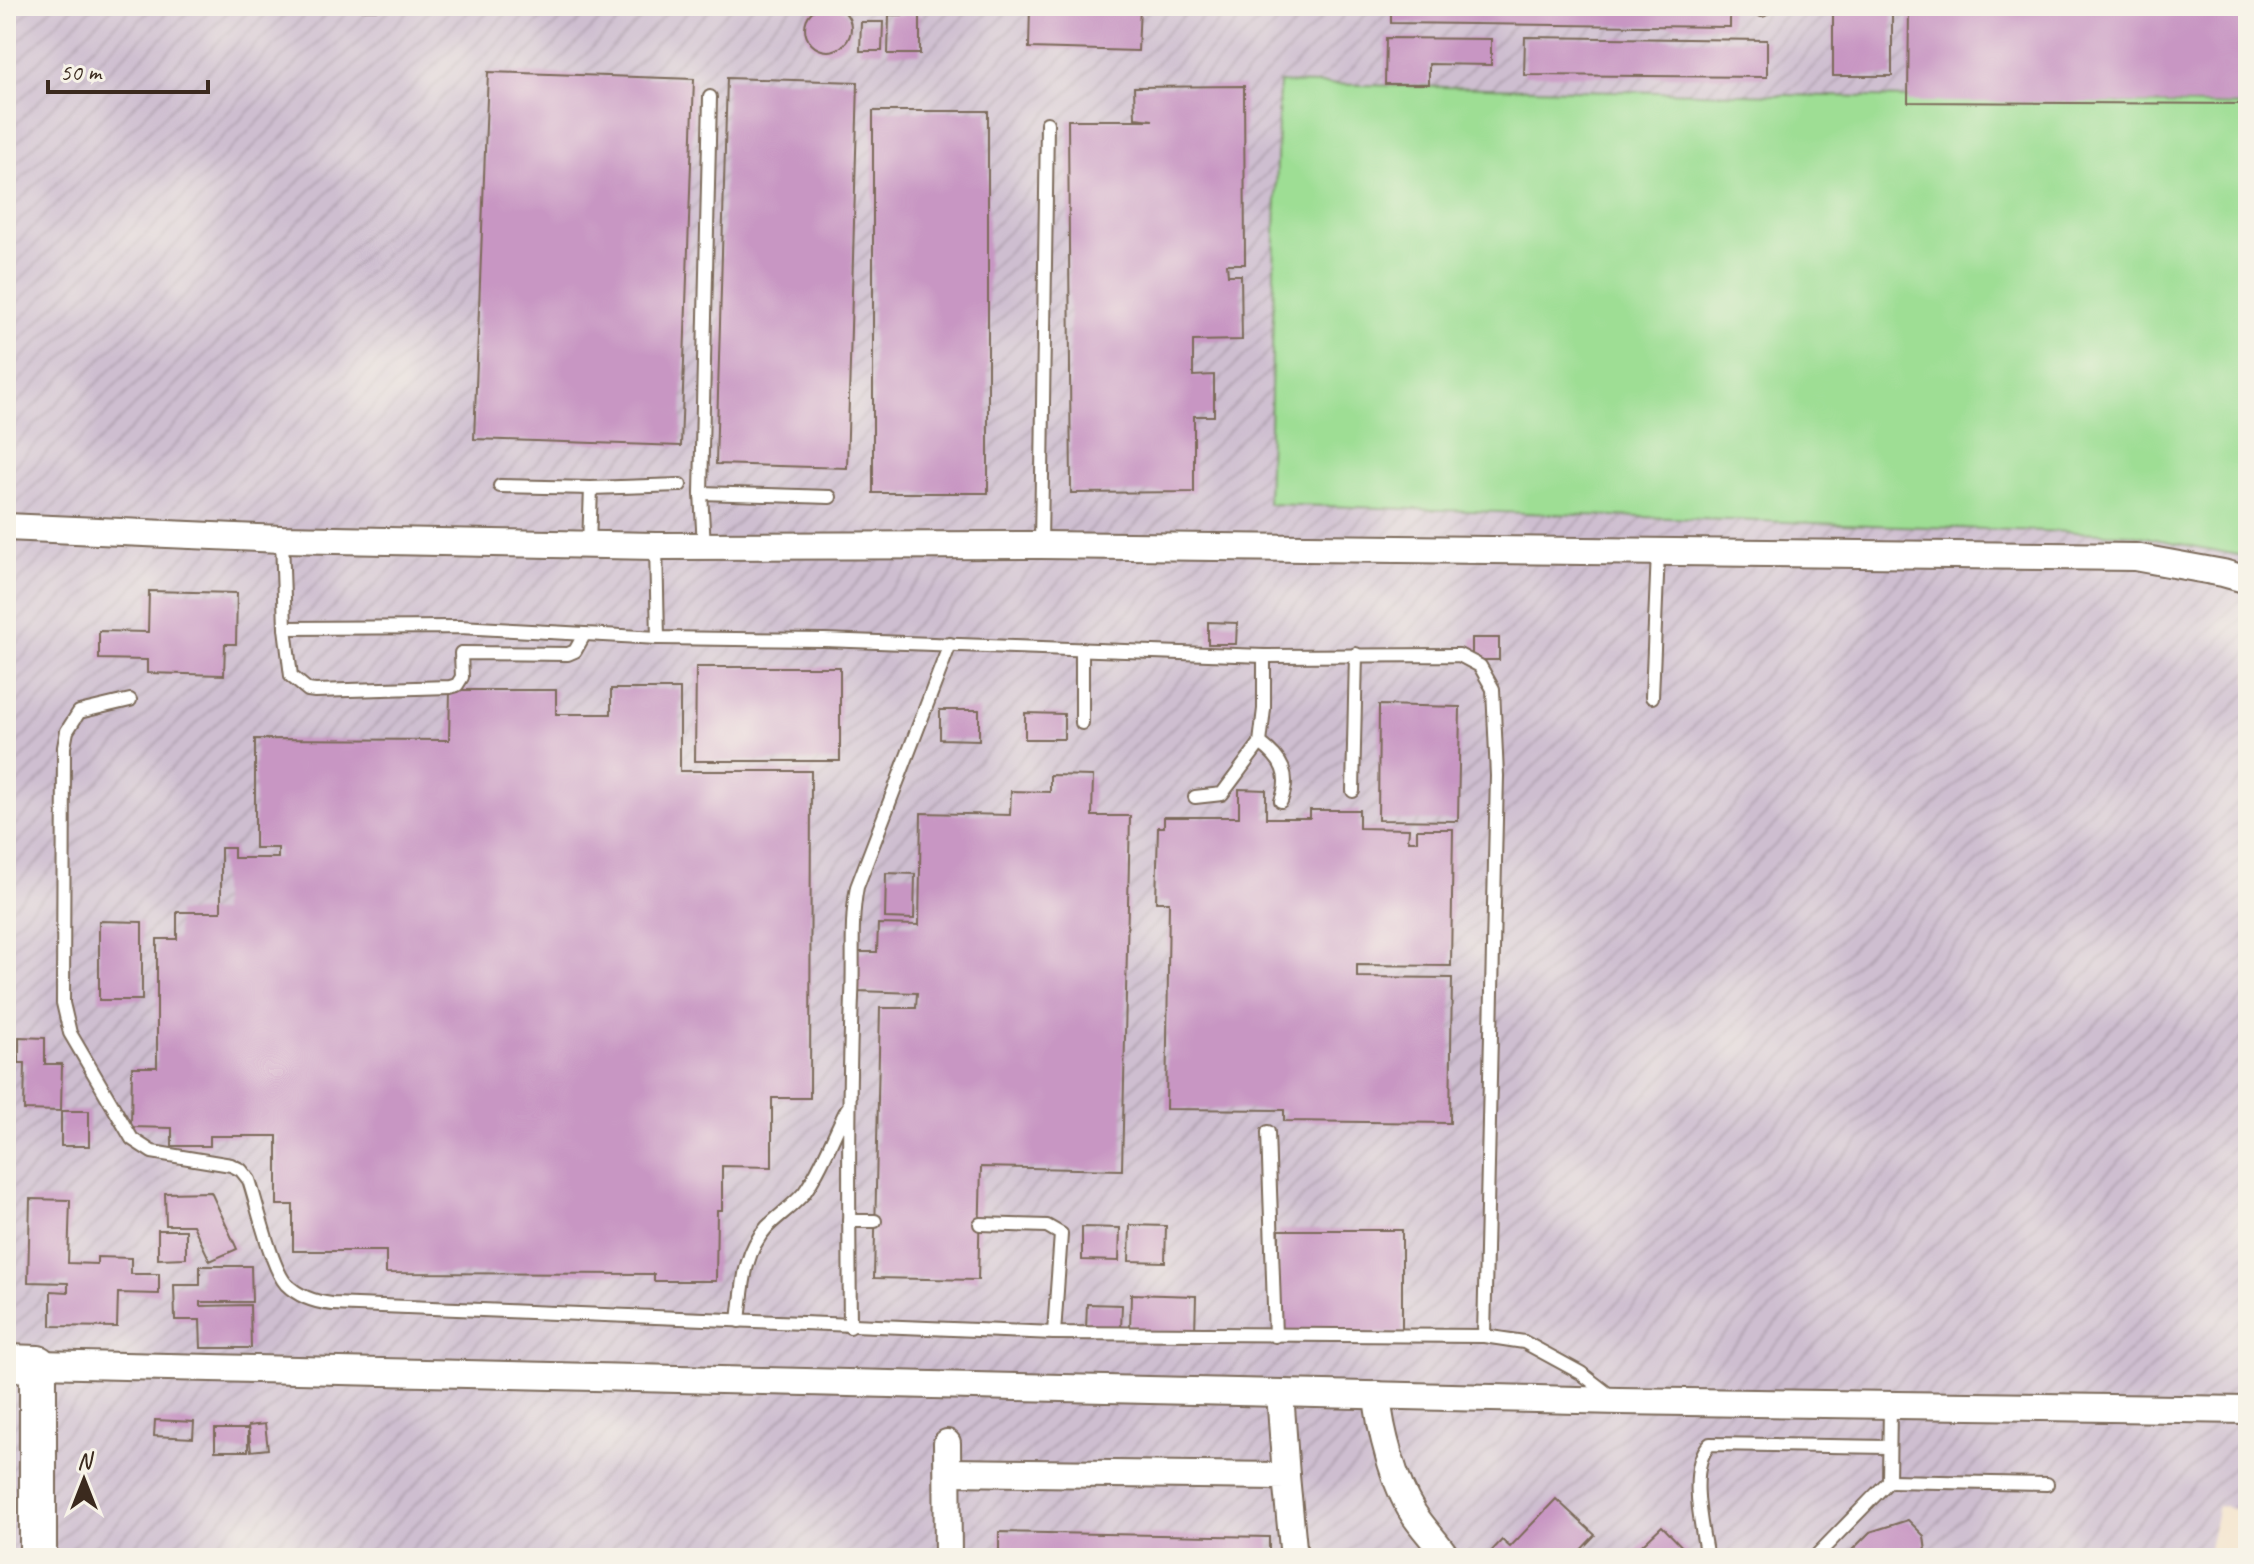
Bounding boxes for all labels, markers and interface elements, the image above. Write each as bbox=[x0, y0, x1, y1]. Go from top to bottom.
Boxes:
scale bar bbox=[48, 44, 208, 94]
text: 50 m bbox=[60, 57, 103, 87]
north arrow bbox=[44, 1440, 124, 1520]
text: N bbox=[77, 1447, 94, 1475]

